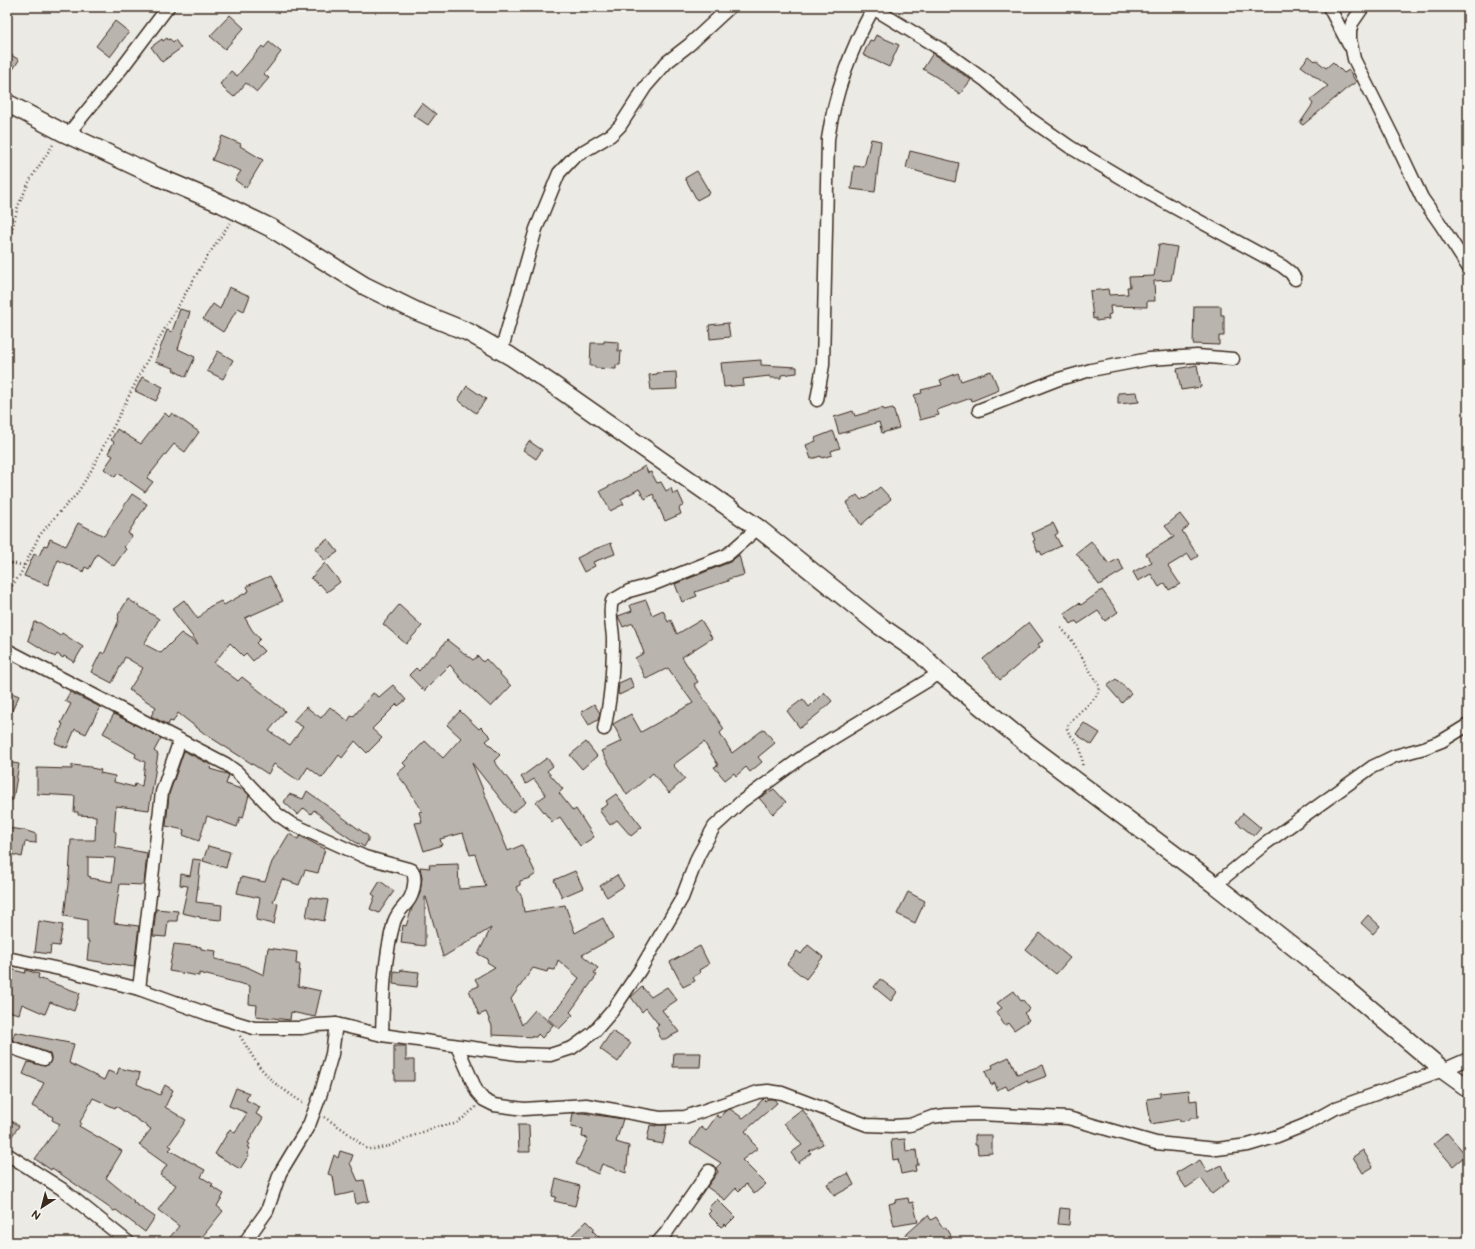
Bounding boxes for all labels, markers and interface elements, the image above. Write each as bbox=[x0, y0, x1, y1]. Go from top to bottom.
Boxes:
north arrow bbox=[22, 1187, 62, 1227]
text: N bbox=[29, 1207, 44, 1222]

